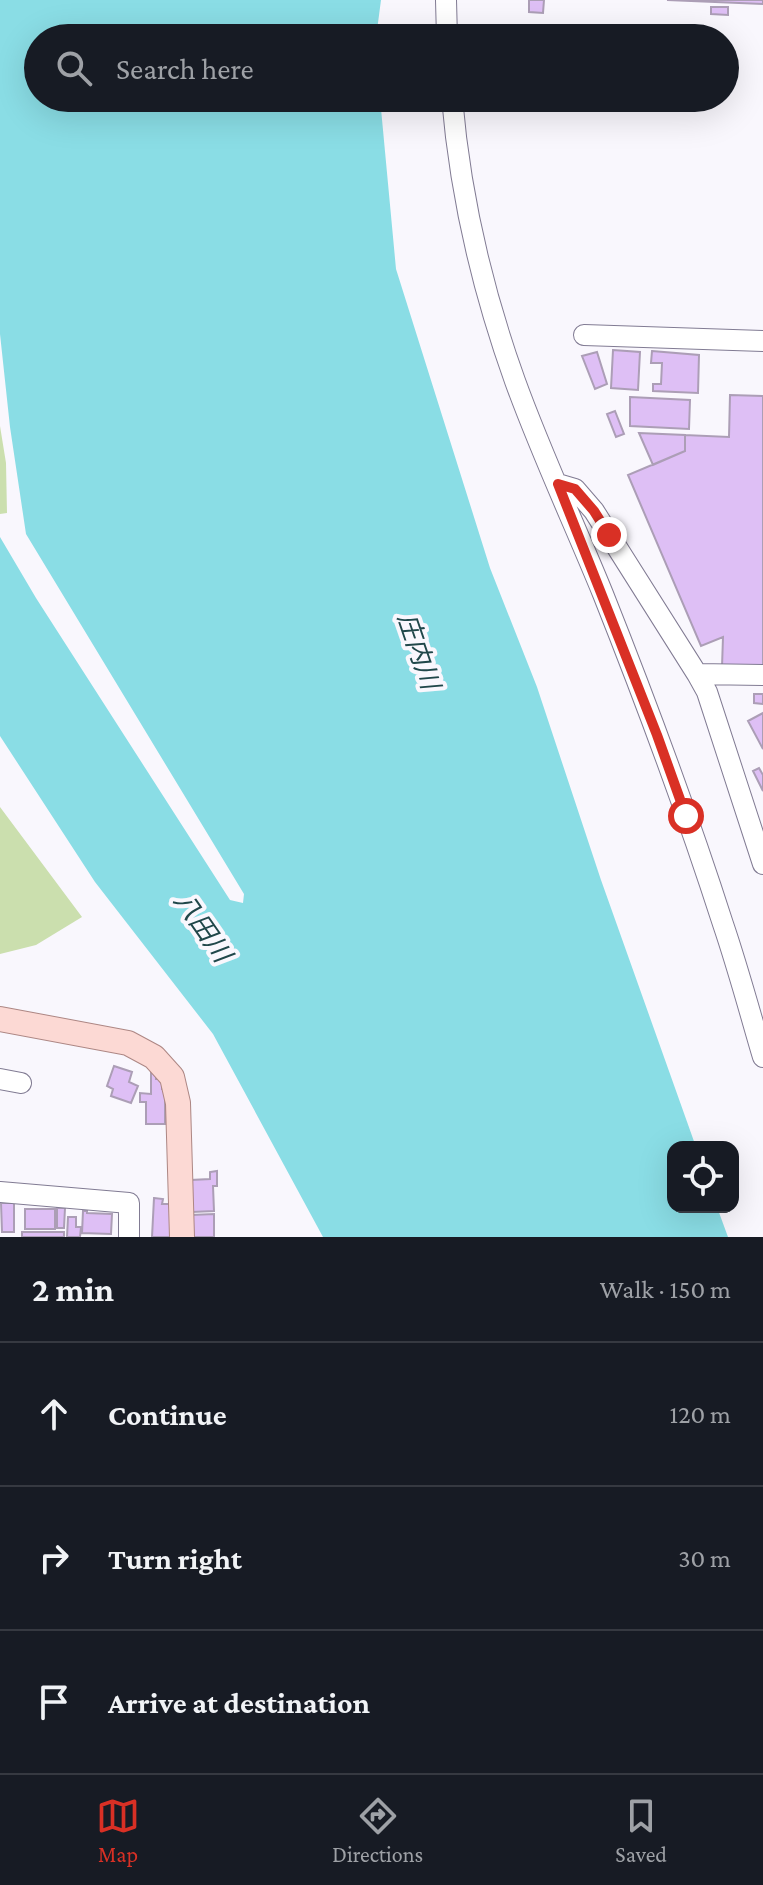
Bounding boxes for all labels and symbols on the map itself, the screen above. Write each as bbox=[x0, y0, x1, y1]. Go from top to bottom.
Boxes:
route end bbox=[591, 517, 627, 553]
water label: 庄内川 bbox=[392, 610, 446, 696]
route start bbox=[668, 798, 704, 834]
water label: 八田川 bbox=[168, 887, 239, 970]

